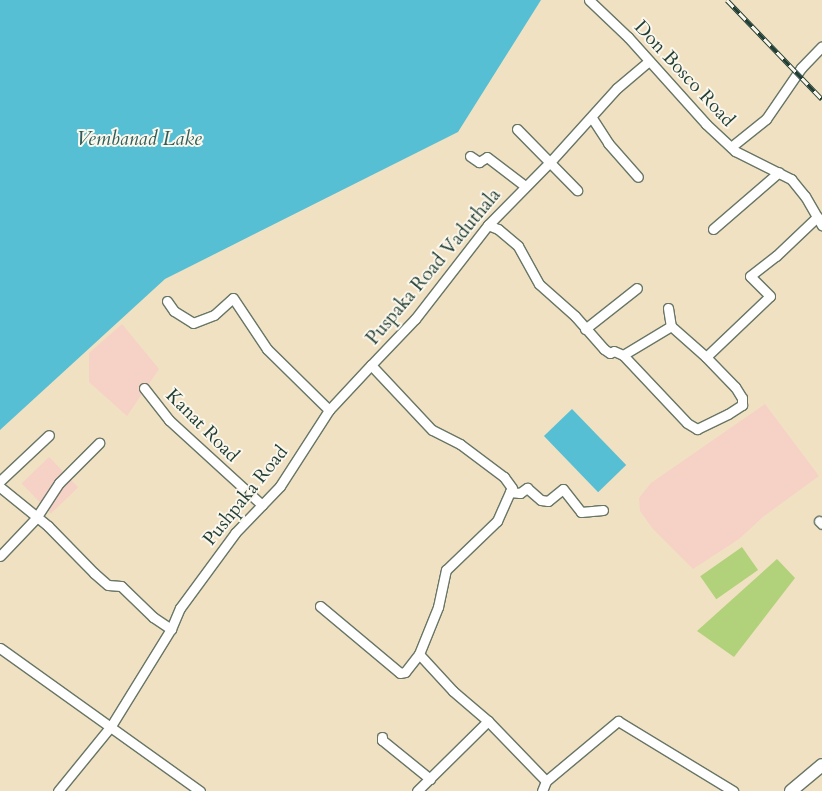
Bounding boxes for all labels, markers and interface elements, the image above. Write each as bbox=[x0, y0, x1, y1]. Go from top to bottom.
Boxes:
street label: Don Bosco Road bbox=[629, 16, 739, 132]
water label: Vembanad Lake bbox=[76, 126, 202, 150]
street label: Puspaka Road Vaduthala bbox=[362, 184, 506, 350]
street label: Kanat Road bbox=[161, 385, 243, 467]
street label: Pushpaka Road bbox=[199, 441, 293, 551]

